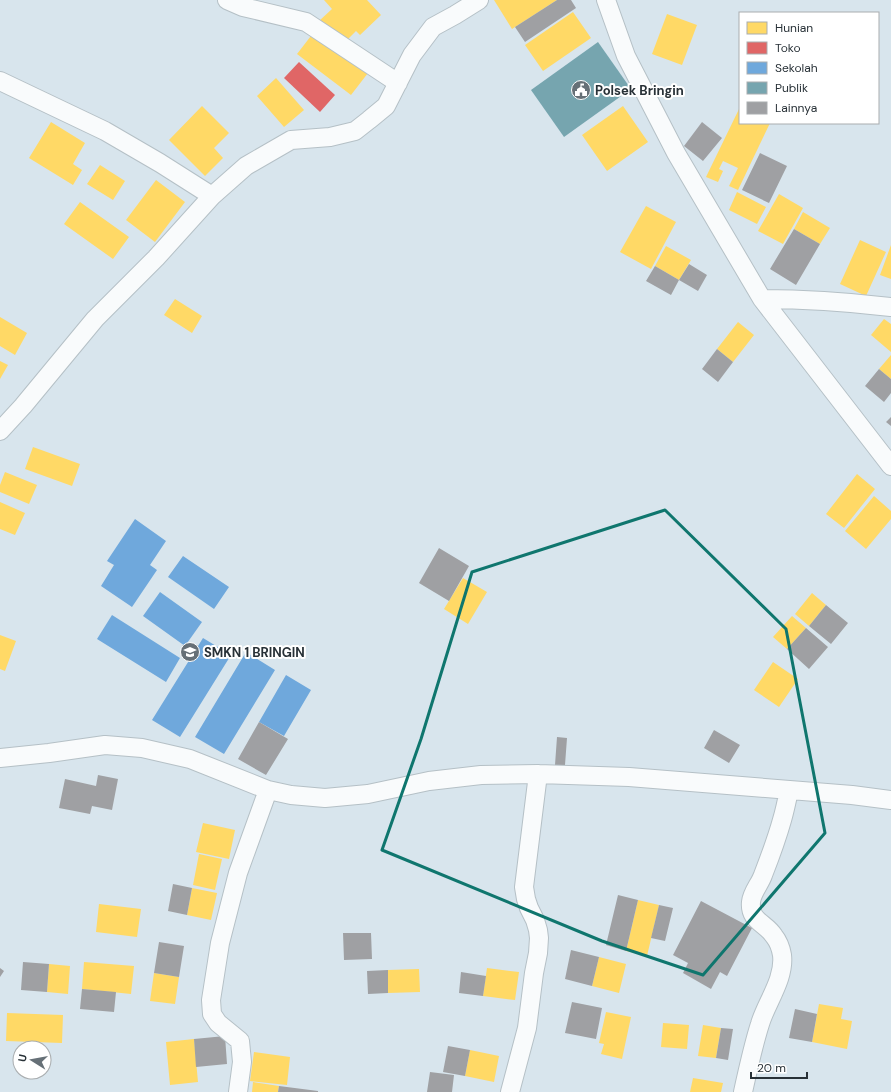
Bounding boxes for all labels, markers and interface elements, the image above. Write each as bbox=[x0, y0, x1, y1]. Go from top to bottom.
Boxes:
legend bbox=[739, 12, 879, 124]
text: Hunian bbox=[775, 20, 813, 36]
text: Toko bbox=[775, 40, 801, 56]
text: Sekolah bbox=[775, 60, 818, 76]
public building icon: Polsek Bringin bbox=[570, 79, 592, 101]
text: Publik bbox=[775, 80, 808, 96]
place label: Polsek Bringin bbox=[595, 82, 684, 99]
text: Lainnya bbox=[775, 100, 817, 116]
school or university icon: SMKN 1 BRINGIN bbox=[179, 641, 201, 663]
place label: SMKN 1 BRINGIN bbox=[204, 644, 305, 661]
north arrow bbox=[12, 1040, 52, 1080]
text: U bbox=[15, 1053, 30, 1063]
scale bar bbox=[751, 1054, 807, 1080]
text: 20 m bbox=[757, 1060, 786, 1076]

